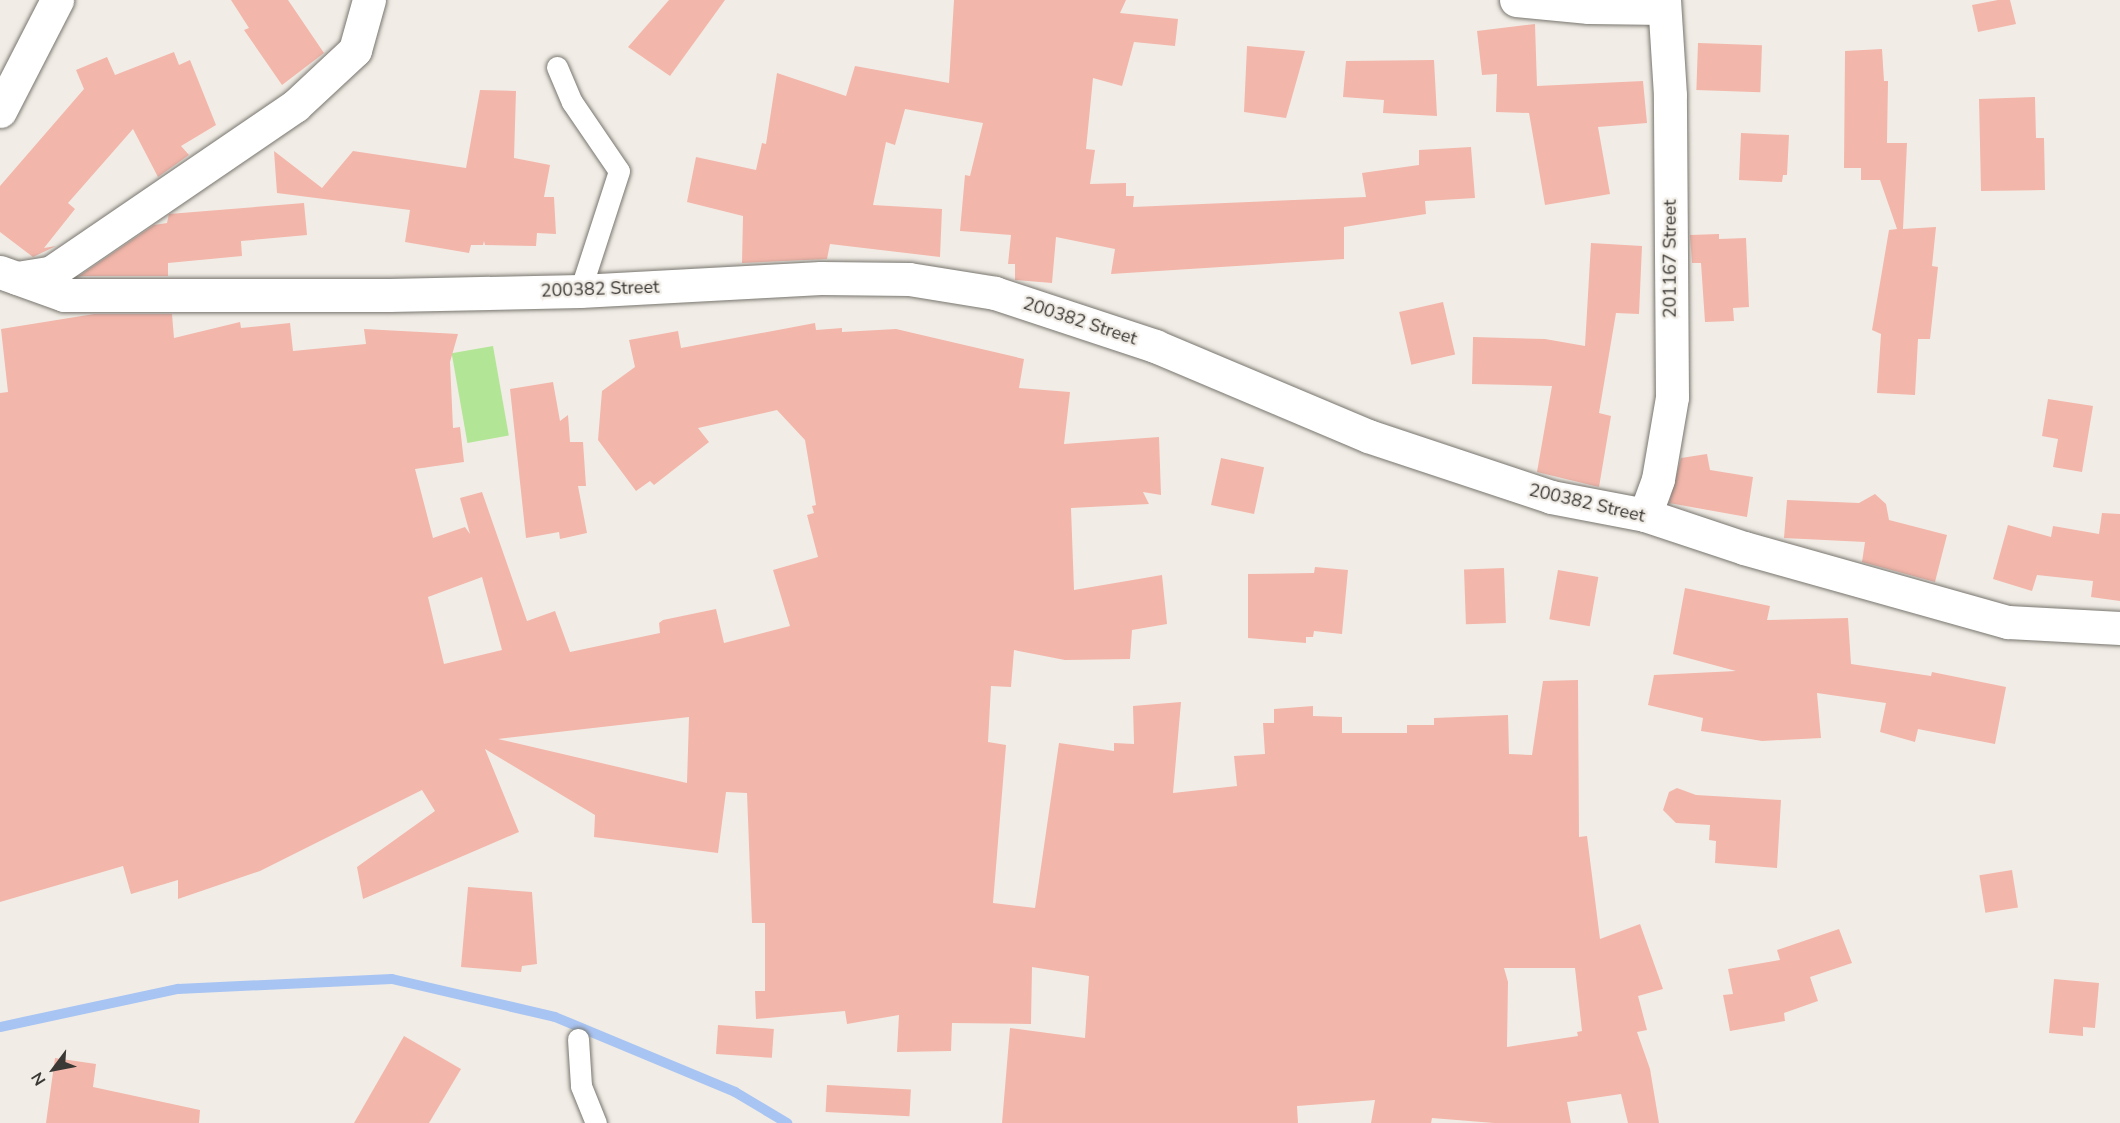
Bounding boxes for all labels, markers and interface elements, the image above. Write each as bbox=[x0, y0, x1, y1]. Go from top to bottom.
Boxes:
street label: 201167 Street bbox=[1659, 200, 1681, 318]
street label: 200382 Street bbox=[540, 276, 660, 302]
street label: 200382 Street bbox=[1020, 292, 1140, 350]
street label: 200382 Street bbox=[1527, 479, 1647, 527]
north arrow bbox=[24, 1039, 84, 1099]
text: N bbox=[26, 1068, 51, 1089]

